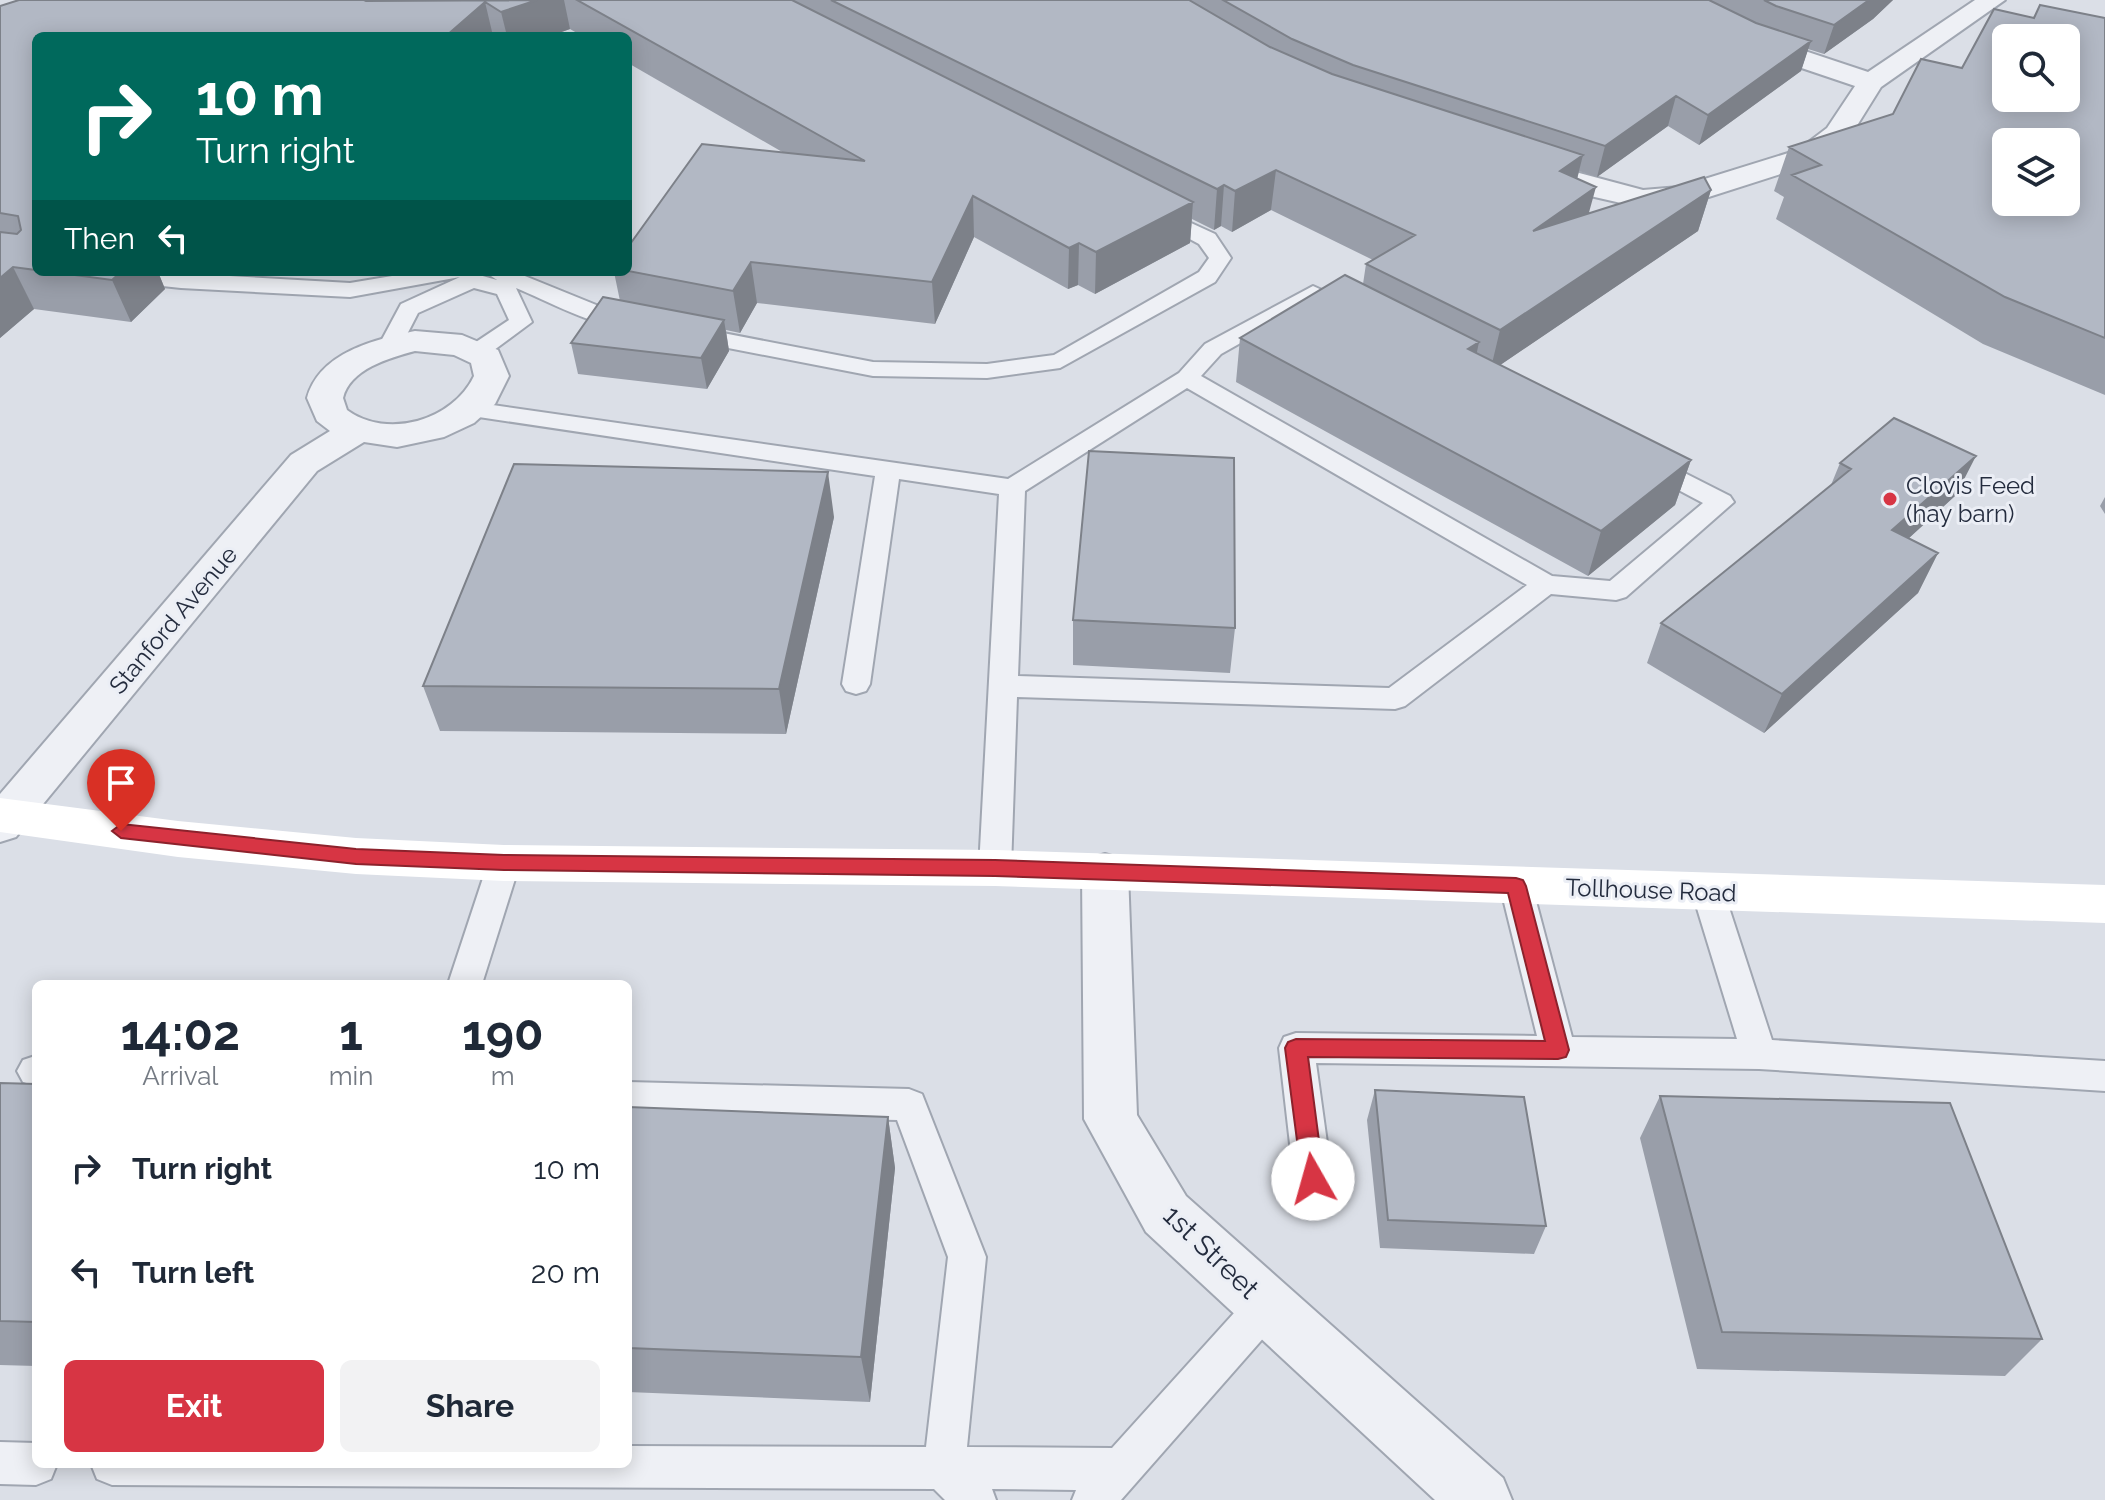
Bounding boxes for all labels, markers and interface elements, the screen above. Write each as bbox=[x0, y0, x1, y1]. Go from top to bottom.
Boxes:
map controls bbox=[1992, 24, 2080, 216]
button: search bbox=[1992, 24, 2080, 112]
text: 10 m bbox=[196, 62, 324, 128]
icon: right bbox=[64, 64, 168, 168]
button: layers bbox=[1992, 128, 2080, 216]
text: Turn right bbox=[196, 129, 355, 171]
icon: left bbox=[151, 216, 195, 260]
text: Then bbox=[64, 221, 135, 256]
place label: Clovis Feed (hay barn) bbox=[1906, 471, 2035, 528]
marker: Clovis Feed (hay barn) bbox=[1881, 490, 1899, 508]
street label: Stanford Avenue bbox=[103, 540, 243, 700]
pin bbox=[87, 749, 155, 831]
icon: arrive bbox=[99, 761, 143, 805]
street label: Tollhouse Road bbox=[1565, 873, 1737, 907]
text: 14:02 bbox=[121, 1005, 240, 1061]
text: 1 bbox=[339, 1005, 363, 1061]
text: 190 bbox=[462, 1005, 543, 1061]
text: Arrival bbox=[142, 1061, 218, 1091]
text: min bbox=[329, 1061, 373, 1091]
text: m bbox=[491, 1061, 515, 1091]
position arrow bbox=[1271, 1137, 1355, 1221]
icon: right bbox=[64, 1146, 108, 1190]
text: Turn right bbox=[132, 1151, 272, 1186]
text: 10 m bbox=[534, 1151, 600, 1186]
street label: 1st Street bbox=[1157, 1199, 1266, 1306]
icon: left bbox=[64, 1250, 108, 1294]
text: Turn left bbox=[132, 1255, 254, 1290]
text: 20 m bbox=[531, 1255, 600, 1290]
button: Exit bbox=[64, 1360, 324, 1452]
button: Share bbox=[340, 1360, 600, 1452]

